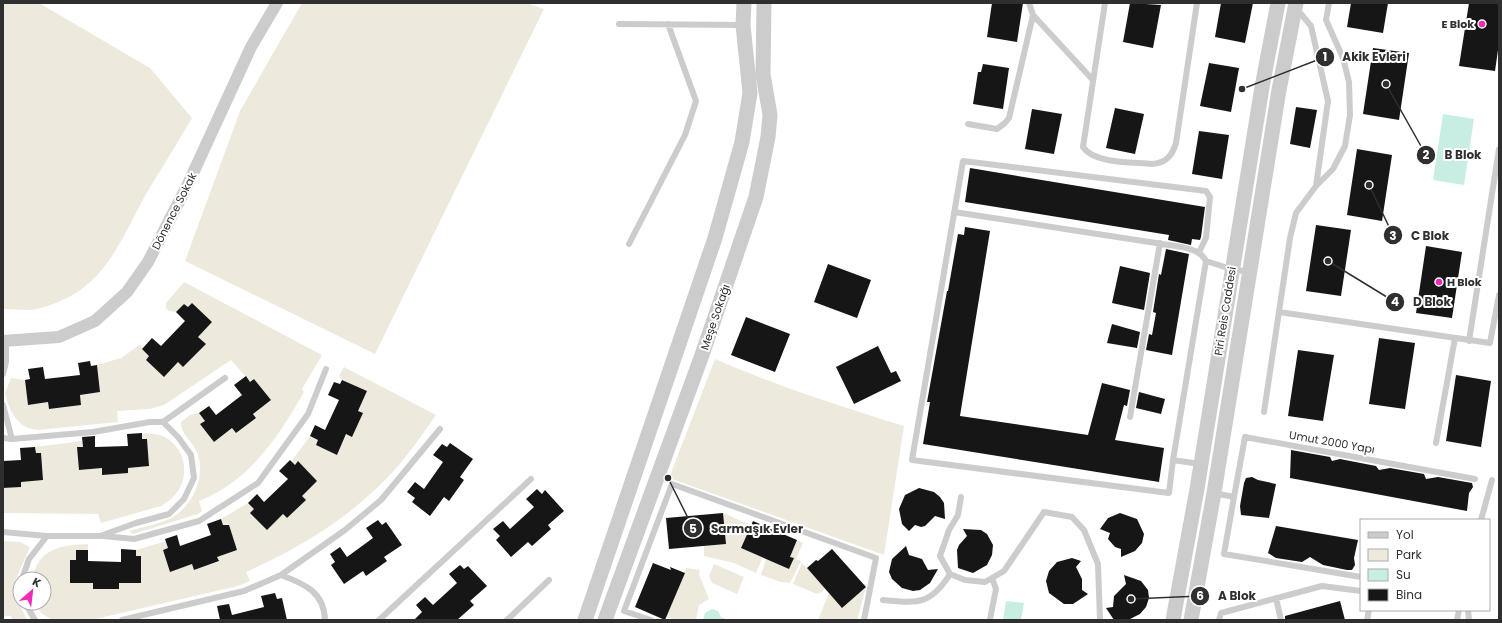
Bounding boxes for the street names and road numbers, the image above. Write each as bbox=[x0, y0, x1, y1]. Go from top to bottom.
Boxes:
street label: Dönence Sokak bbox=[148, 169, 200, 252]
street label: Piri Reis Caddesi bbox=[1210, 265, 1240, 357]
street label: Meşe Sokağı bbox=[696, 282, 734, 352]
street label: Umut 2000 Yapı bbox=[1288, 427, 1376, 457]

